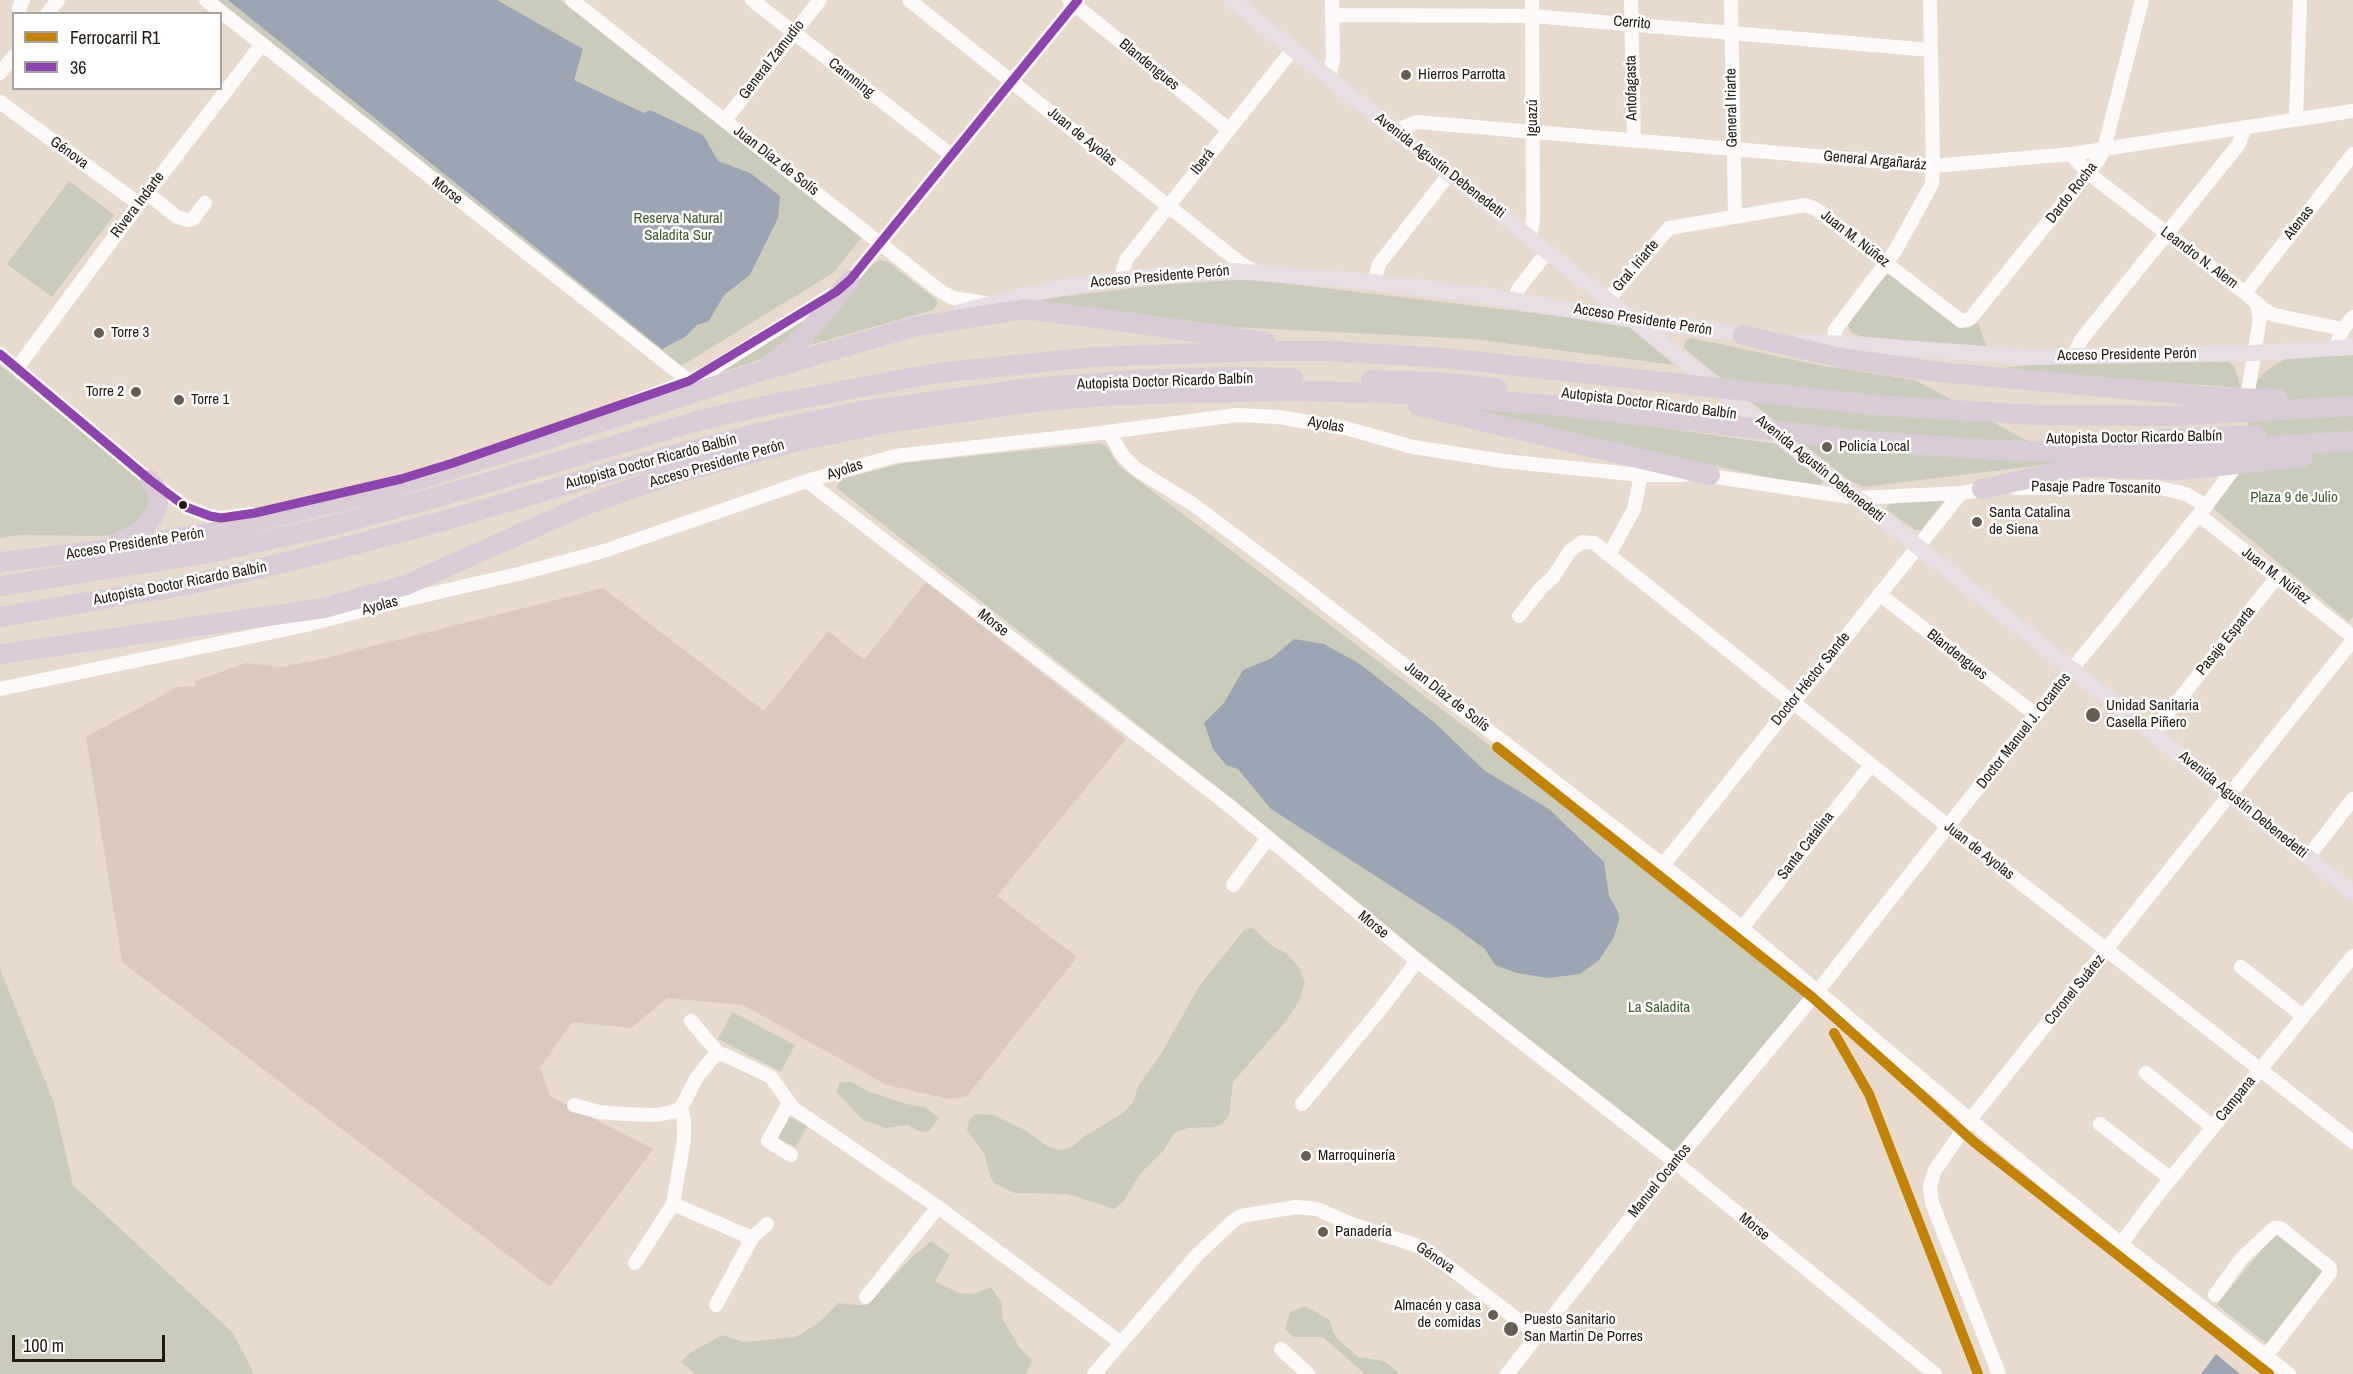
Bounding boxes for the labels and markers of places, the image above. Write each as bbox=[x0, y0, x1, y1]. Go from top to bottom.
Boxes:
place label: Hierros Parrotta bbox=[1418, 66, 1505, 84]
marker: Hierros Parrotta bbox=[1399, 68, 1413, 82]
place label: Torre 3 bbox=[111, 324, 149, 342]
marker: Torre 3 bbox=[92, 326, 106, 340]
place label: Torre 2 bbox=[86, 383, 124, 401]
marker: Torre 2 bbox=[129, 385, 143, 399]
place label: Torre 1 bbox=[191, 391, 229, 409]
marker: Torre 1 bbox=[172, 393, 186, 407]
place label: Policía Local bbox=[1839, 438, 1909, 456]
marker: Policía Local bbox=[1820, 440, 1834, 454]
unlabelled marker bbox=[177, 499, 189, 511]
place label: Santa Catalina de Siena bbox=[1989, 504, 2070, 539]
marker: Santa Catalina de Siena bbox=[1970, 515, 1984, 529]
place label: Unidad Sanitaria Casella Piñero bbox=[2106, 697, 2199, 732]
marker: Unidad Sanitaria Casella Piñero bbox=[2084, 706, 2102, 724]
place label: Marroquinería bbox=[1318, 1147, 1395, 1165]
marker: Marroquinería bbox=[1299, 1149, 1313, 1163]
place label: Panadería bbox=[1335, 1223, 1392, 1241]
marker: Panadería bbox=[1316, 1225, 1330, 1239]
place label: Almacén y casa de comidas bbox=[1394, 1297, 1481, 1332]
marker: Almacén y casa de comidas bbox=[1486, 1308, 1500, 1322]
place label: Puesto Sanitario San Martin De Porres bbox=[1524, 1311, 1643, 1346]
marker: Puesto Sanitario San Martin De Porres bbox=[1502, 1320, 1520, 1338]

